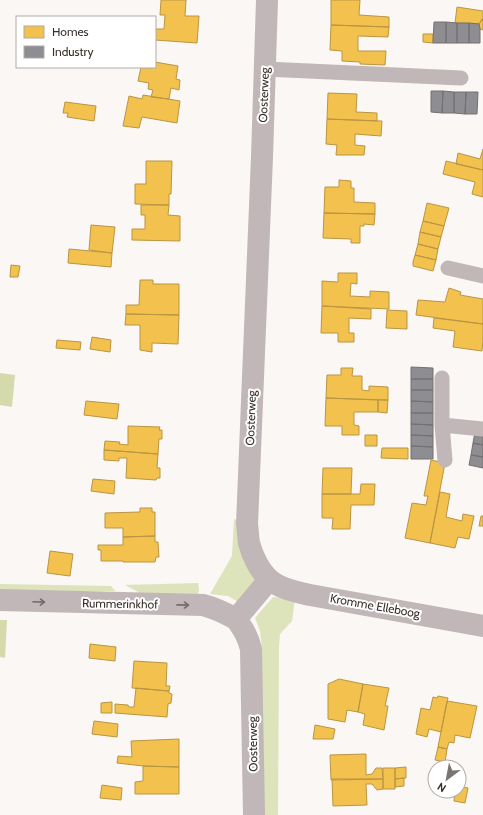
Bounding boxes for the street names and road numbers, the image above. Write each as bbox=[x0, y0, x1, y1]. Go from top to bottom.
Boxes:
street label: Oosterweg bbox=[255, 66, 272, 123]
street label: Oosterweg bbox=[242, 389, 259, 446]
street label: Kromme Elleboog bbox=[329, 590, 422, 621]
street label: Rummerinkhof bbox=[82, 595, 158, 612]
street label: Oosterweg bbox=[244, 715, 260, 772]

